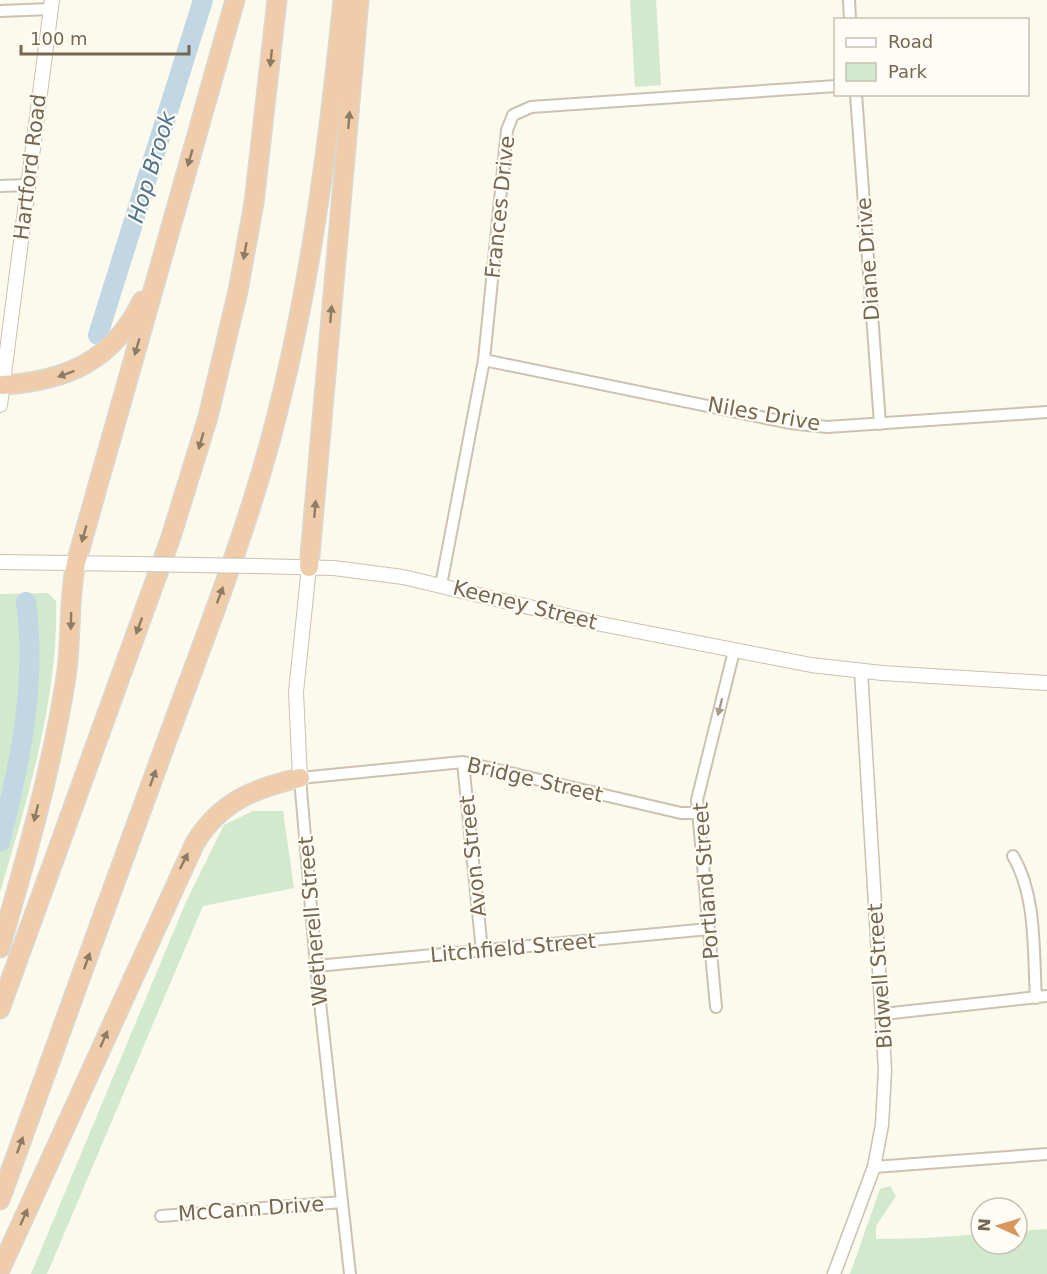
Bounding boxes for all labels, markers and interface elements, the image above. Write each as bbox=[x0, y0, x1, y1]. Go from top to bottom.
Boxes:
scale bar bbox=[21, 18, 189, 56]
legend bbox=[834, 18, 1029, 96]
text: 100 m bbox=[30, 28, 88, 49]
text: Road bbox=[888, 31, 933, 52]
one-way arrow bbox=[266, 49, 276, 68]
text: Park bbox=[888, 61, 927, 82]
street label: Hartford Road bbox=[9, 93, 51, 241]
water label: Hop Brook bbox=[123, 107, 181, 226]
one-way arrow bbox=[344, 111, 354, 130]
street label: Frances Drive bbox=[481, 134, 519, 280]
one-way arrow bbox=[185, 149, 194, 167]
street label: Diane Drive bbox=[852, 196, 884, 322]
one-way arrow bbox=[240, 242, 249, 261]
one-way arrow bbox=[327, 305, 336, 324]
one-way arrow bbox=[132, 338, 142, 356]
one-way arrow bbox=[57, 369, 75, 379]
street label: Niles Drive bbox=[706, 392, 822, 436]
one-way arrow bbox=[196, 432, 206, 450]
one-way arrow bbox=[310, 499, 320, 518]
one-way arrow bbox=[79, 525, 88, 543]
street label: Keeney Street bbox=[450, 575, 600, 635]
one-way arrow bbox=[216, 586, 226, 604]
one-way arrow bbox=[66, 612, 76, 631]
one-way arrow bbox=[134, 617, 144, 635]
one-way arrow bbox=[714, 698, 724, 717]
street label: Bridge Street bbox=[465, 753, 605, 807]
one-way arrow bbox=[149, 769, 159, 787]
street label: Avon Street bbox=[455, 794, 491, 918]
street label: Portland Street bbox=[689, 802, 723, 960]
one-way arrow bbox=[30, 803, 40, 822]
street label: Wetherell Street bbox=[294, 835, 332, 1007]
one-way arrow bbox=[180, 853, 189, 870]
street label: Bidwell Street bbox=[863, 902, 897, 1050]
street label: Litchfield Street bbox=[429, 929, 597, 967]
one-way arrow bbox=[82, 952, 92, 970]
one-way arrow bbox=[99, 1030, 109, 1048]
one-way arrow bbox=[15, 1135, 25, 1153]
street label: McCann Drive bbox=[177, 1192, 325, 1226]
north arrow bbox=[969, 1196, 1029, 1256]
one-way arrow bbox=[20, 1208, 29, 1226]
text: N bbox=[975, 1218, 994, 1232]

